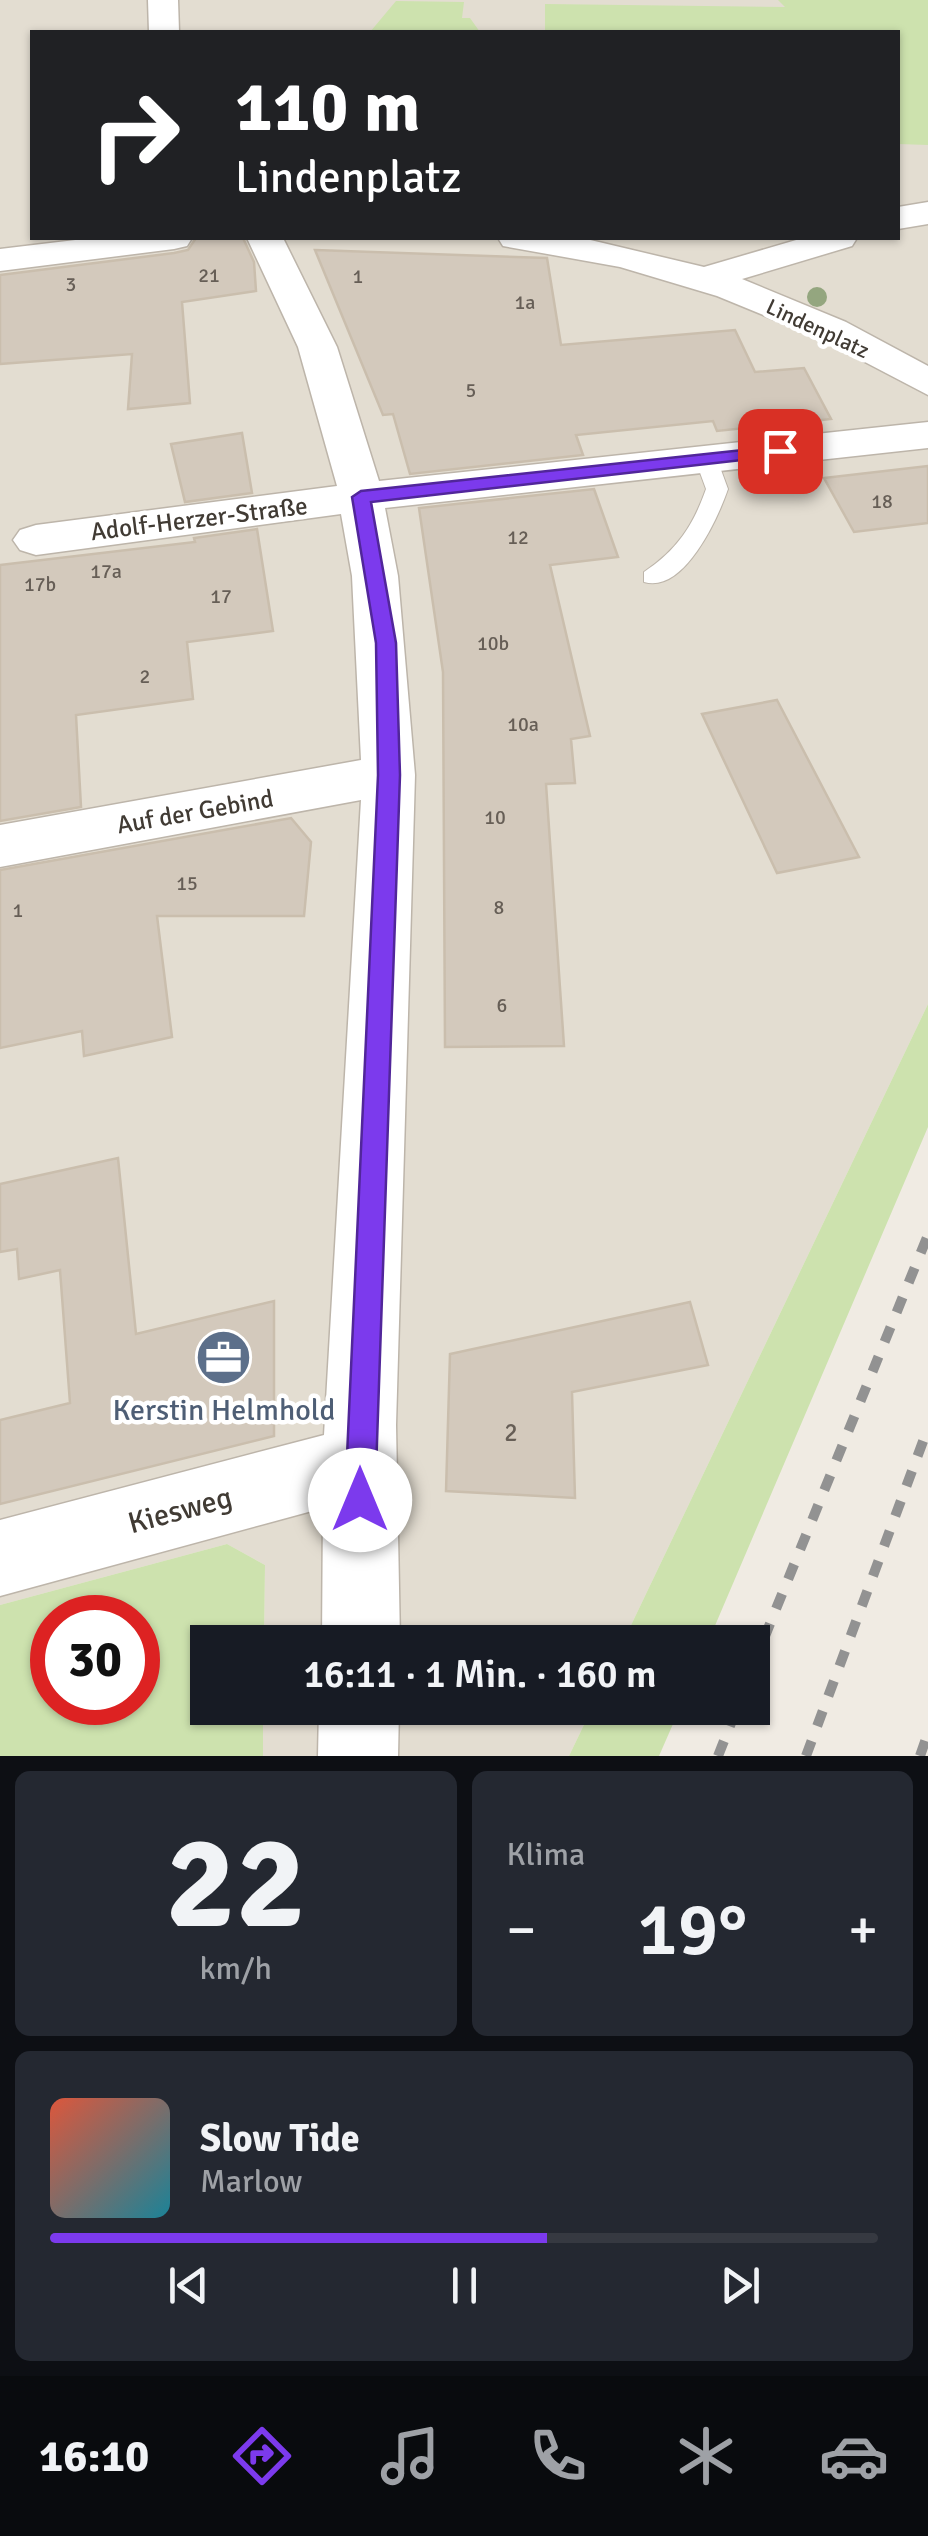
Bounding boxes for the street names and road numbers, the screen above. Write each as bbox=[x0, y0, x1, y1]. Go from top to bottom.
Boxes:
street label: Lindenplatz bbox=[762, 293, 874, 364]
street label: Adolf-Herzer-Straße bbox=[89, 490, 309, 547]
street label: Auf der Gebind bbox=[114, 782, 276, 841]
street label: Kiesweg bbox=[124, 1479, 236, 1542]

